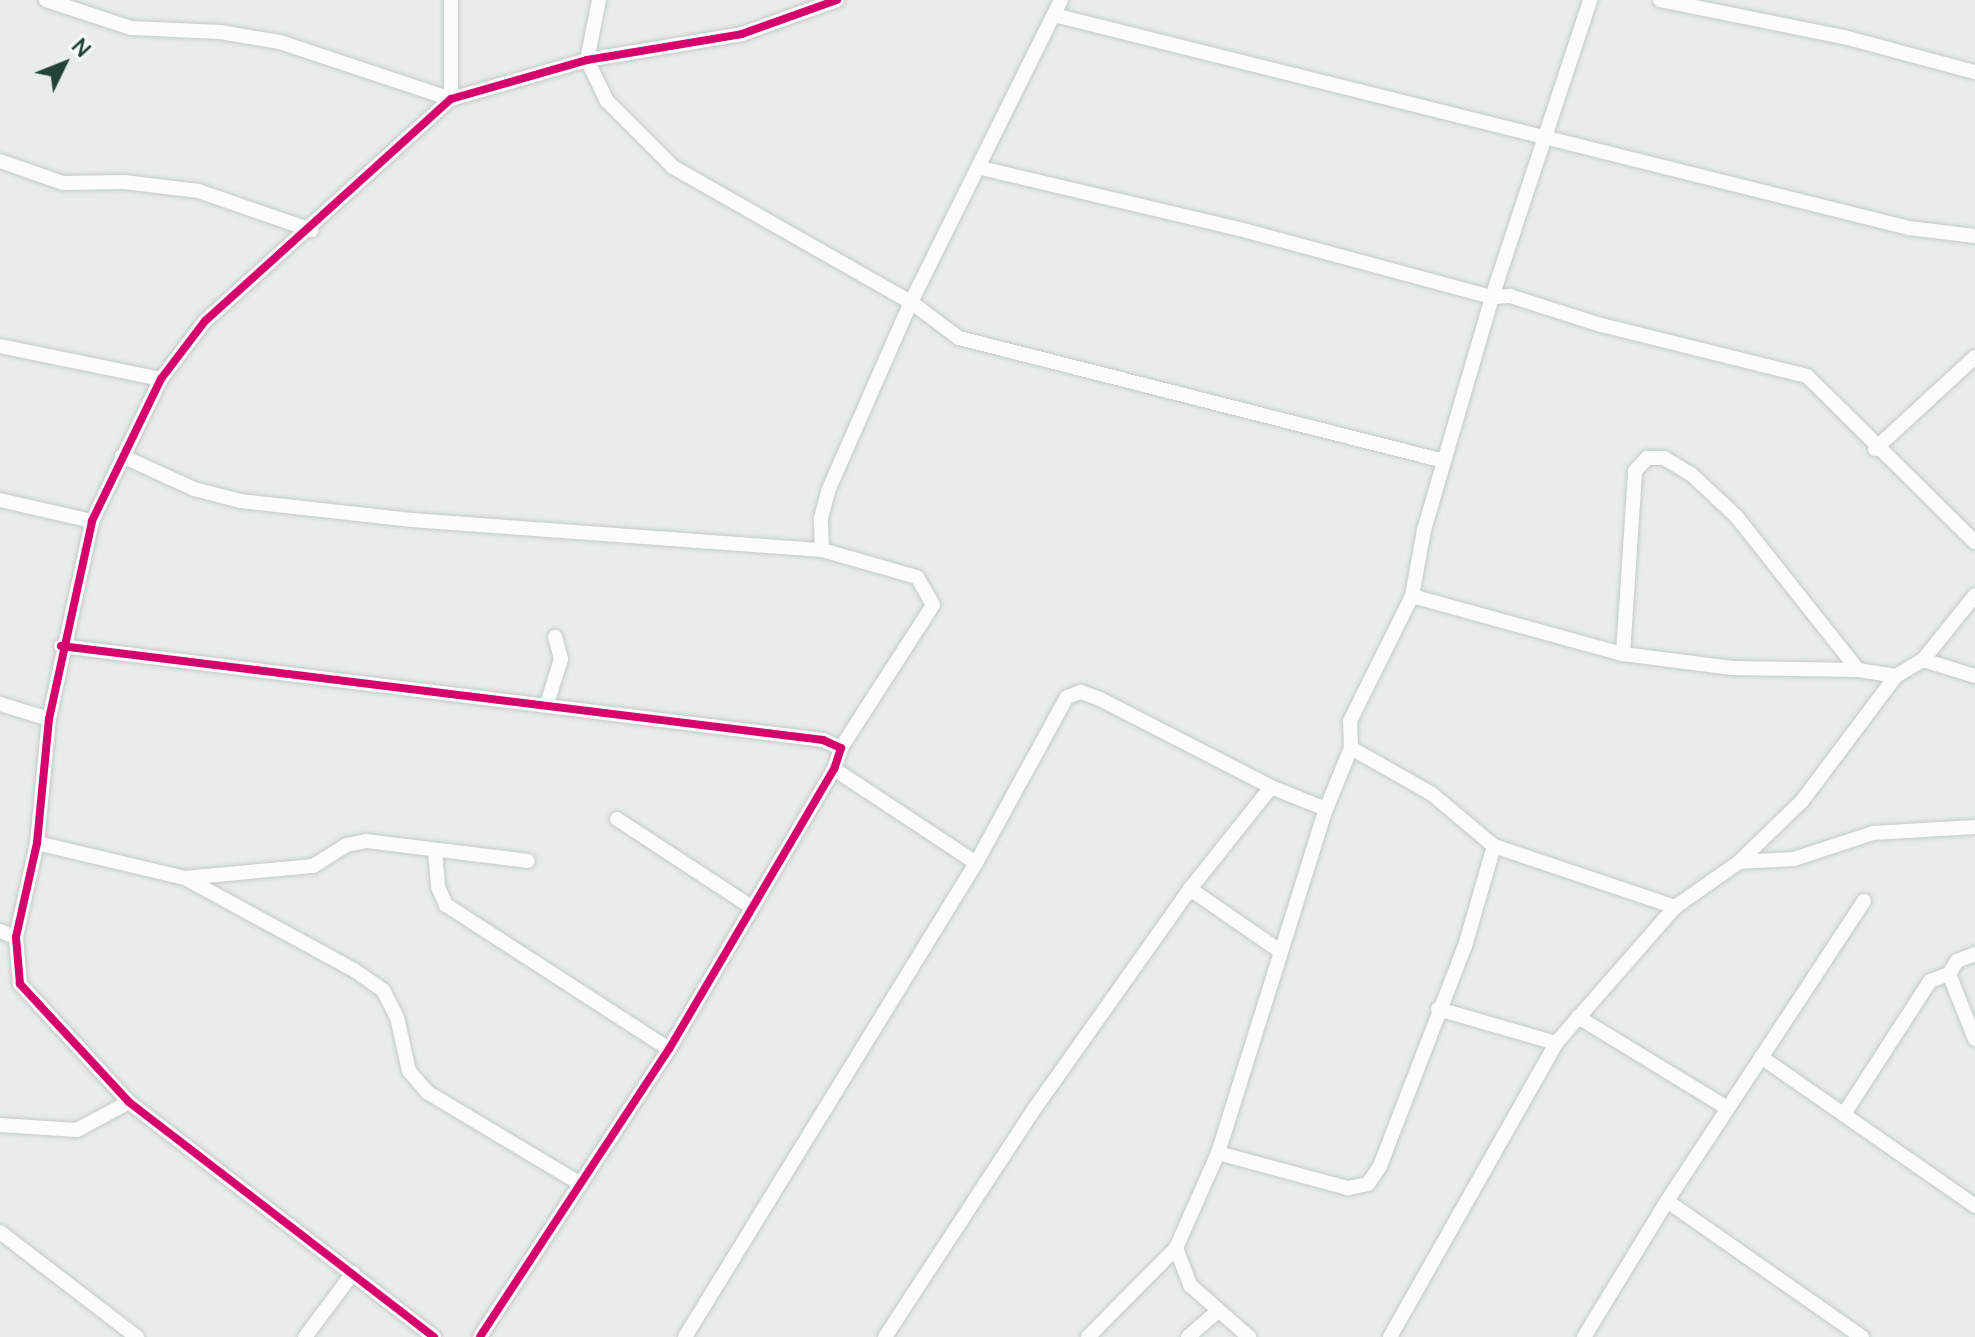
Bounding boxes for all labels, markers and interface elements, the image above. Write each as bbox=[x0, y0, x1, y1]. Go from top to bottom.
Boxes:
north arrow bbox=[24, 24, 104, 104]
text: N bbox=[65, 32, 98, 64]

